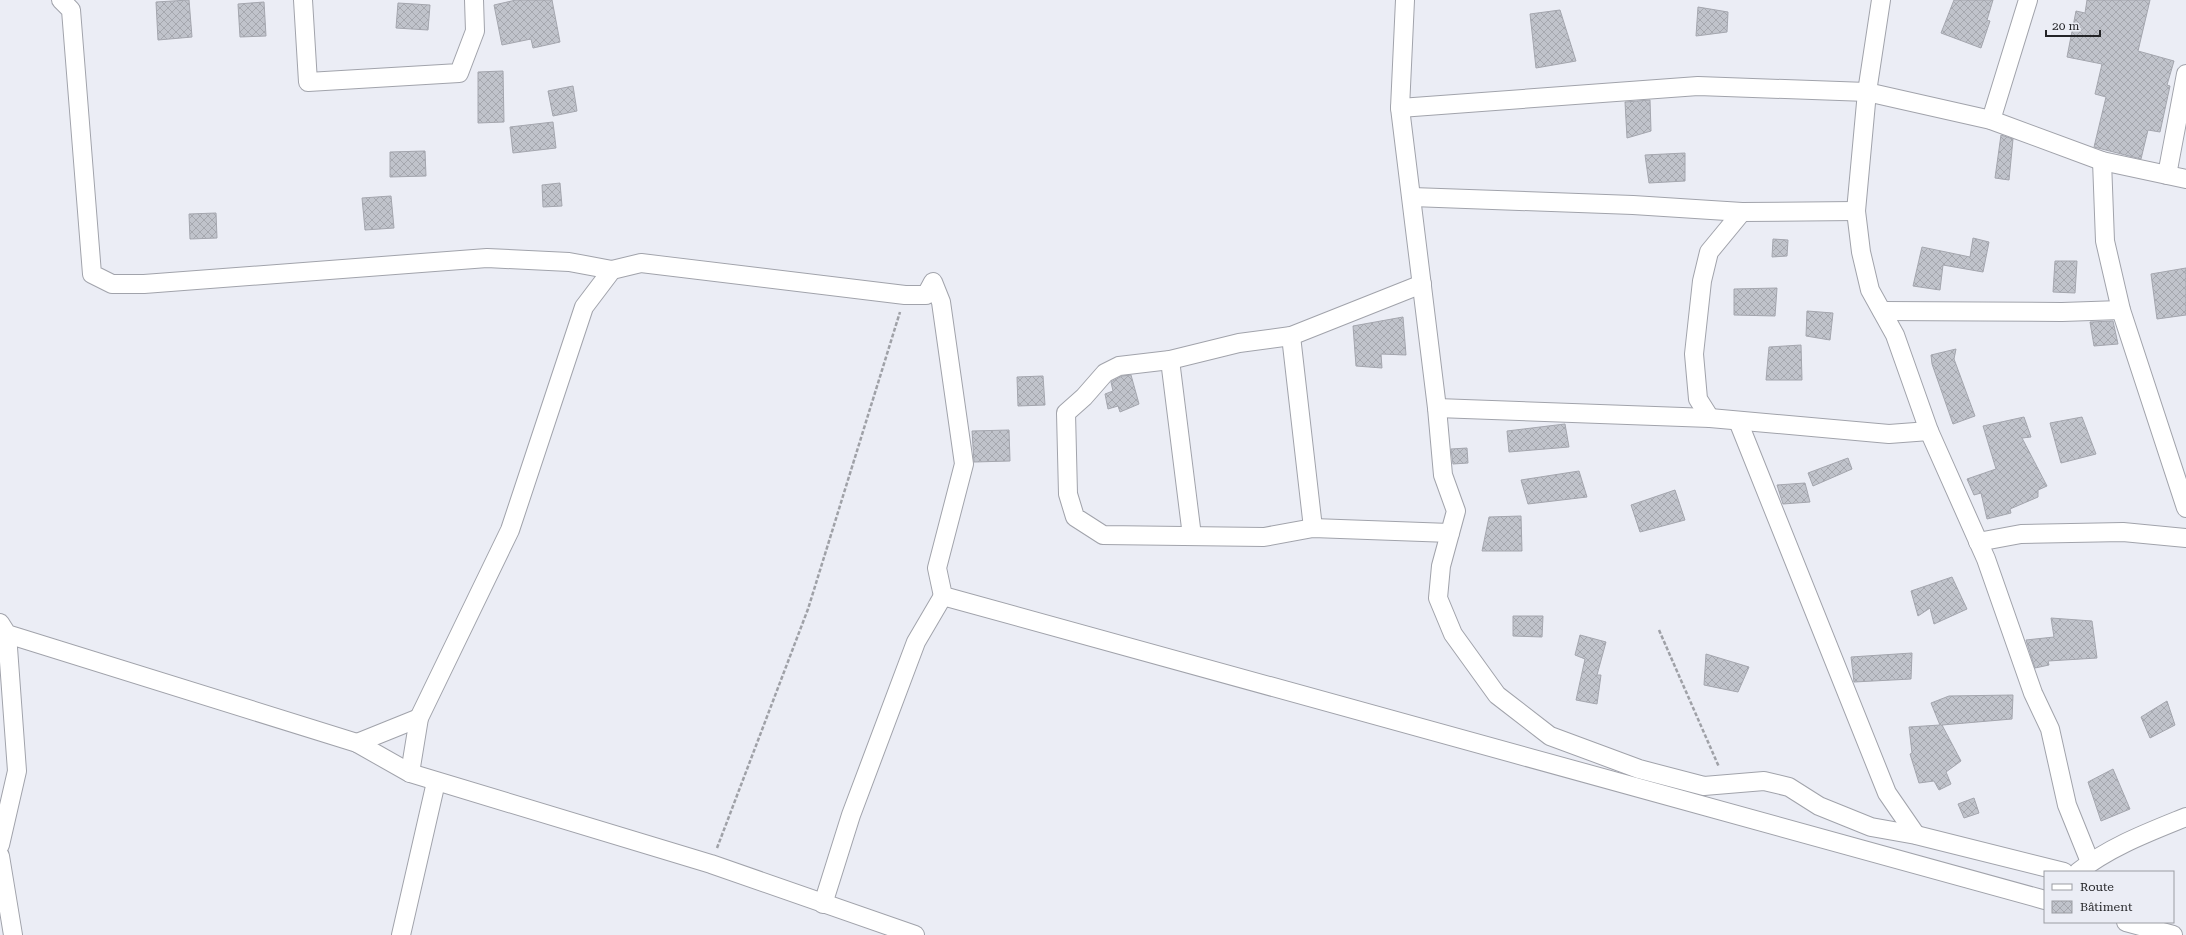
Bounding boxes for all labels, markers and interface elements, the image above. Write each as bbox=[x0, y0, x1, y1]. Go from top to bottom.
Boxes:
scale bar bbox=[2046, 12, 2100, 38]
text: 20 m bbox=[2052, 19, 2079, 33]
legend bbox=[2044, 871, 2174, 923]
text: Route bbox=[2080, 880, 2114, 894]
text: Bâtiment bbox=[2080, 900, 2133, 914]

